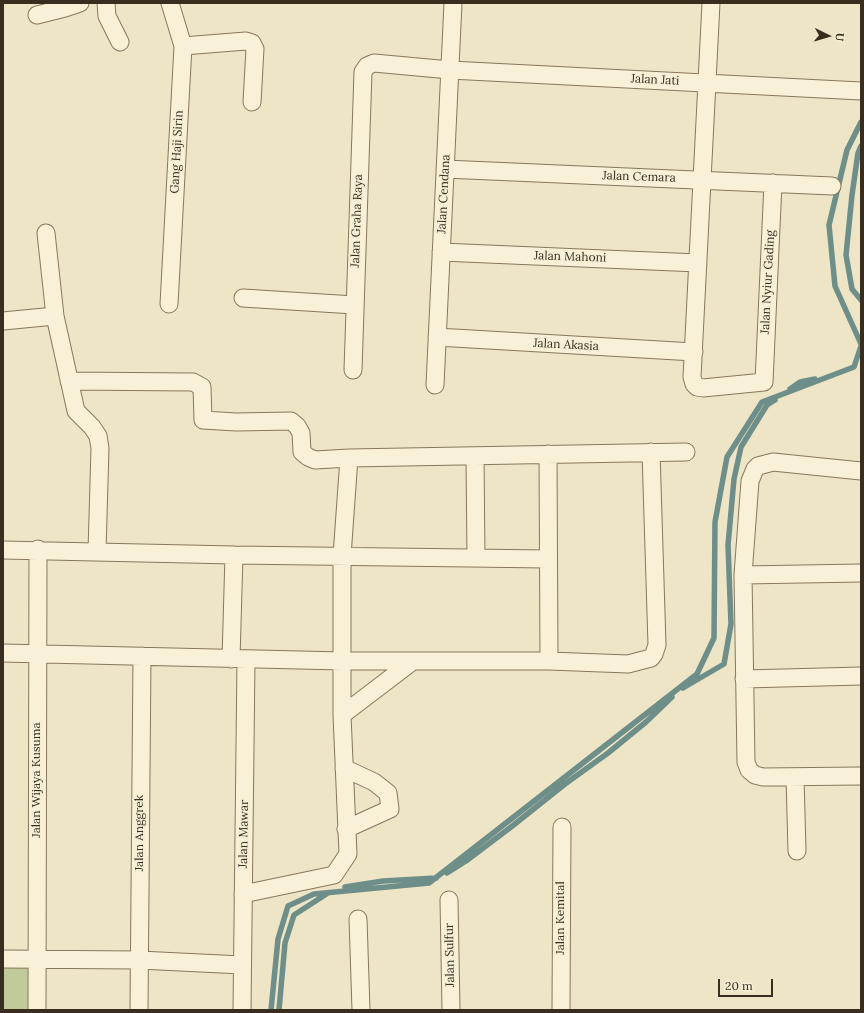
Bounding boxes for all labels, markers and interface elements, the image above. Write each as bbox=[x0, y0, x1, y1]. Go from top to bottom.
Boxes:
north arrow bbox=[808, 16, 848, 56]
text: U bbox=[833, 32, 847, 42]
street label: Jalan Jati bbox=[630, 72, 680, 88]
street label: Gang Haji Sirin bbox=[168, 110, 186, 194]
street label: Jalan Cendana bbox=[435, 154, 453, 234]
street label: Jalan Cemara bbox=[602, 169, 676, 185]
street label: Jalan Graha Raya bbox=[348, 174, 366, 268]
street label: Jalan Nyiur Gading bbox=[758, 229, 778, 335]
street label: Jalan Mahoni bbox=[534, 249, 606, 265]
street label: Jalan Akasia bbox=[533, 336, 599, 354]
street label: Jalan Wijaya Kusuma bbox=[30, 722, 44, 838]
street label: Jalan Anggrek bbox=[133, 795, 147, 871]
street label: Jalan Mawar bbox=[236, 800, 252, 868]
street label: Jalan Kemital bbox=[554, 881, 568, 955]
street label: Jalan Sulfur bbox=[442, 923, 458, 987]
scale bar bbox=[720, 971, 775, 997]
text: 20 m bbox=[725, 978, 753, 993]

